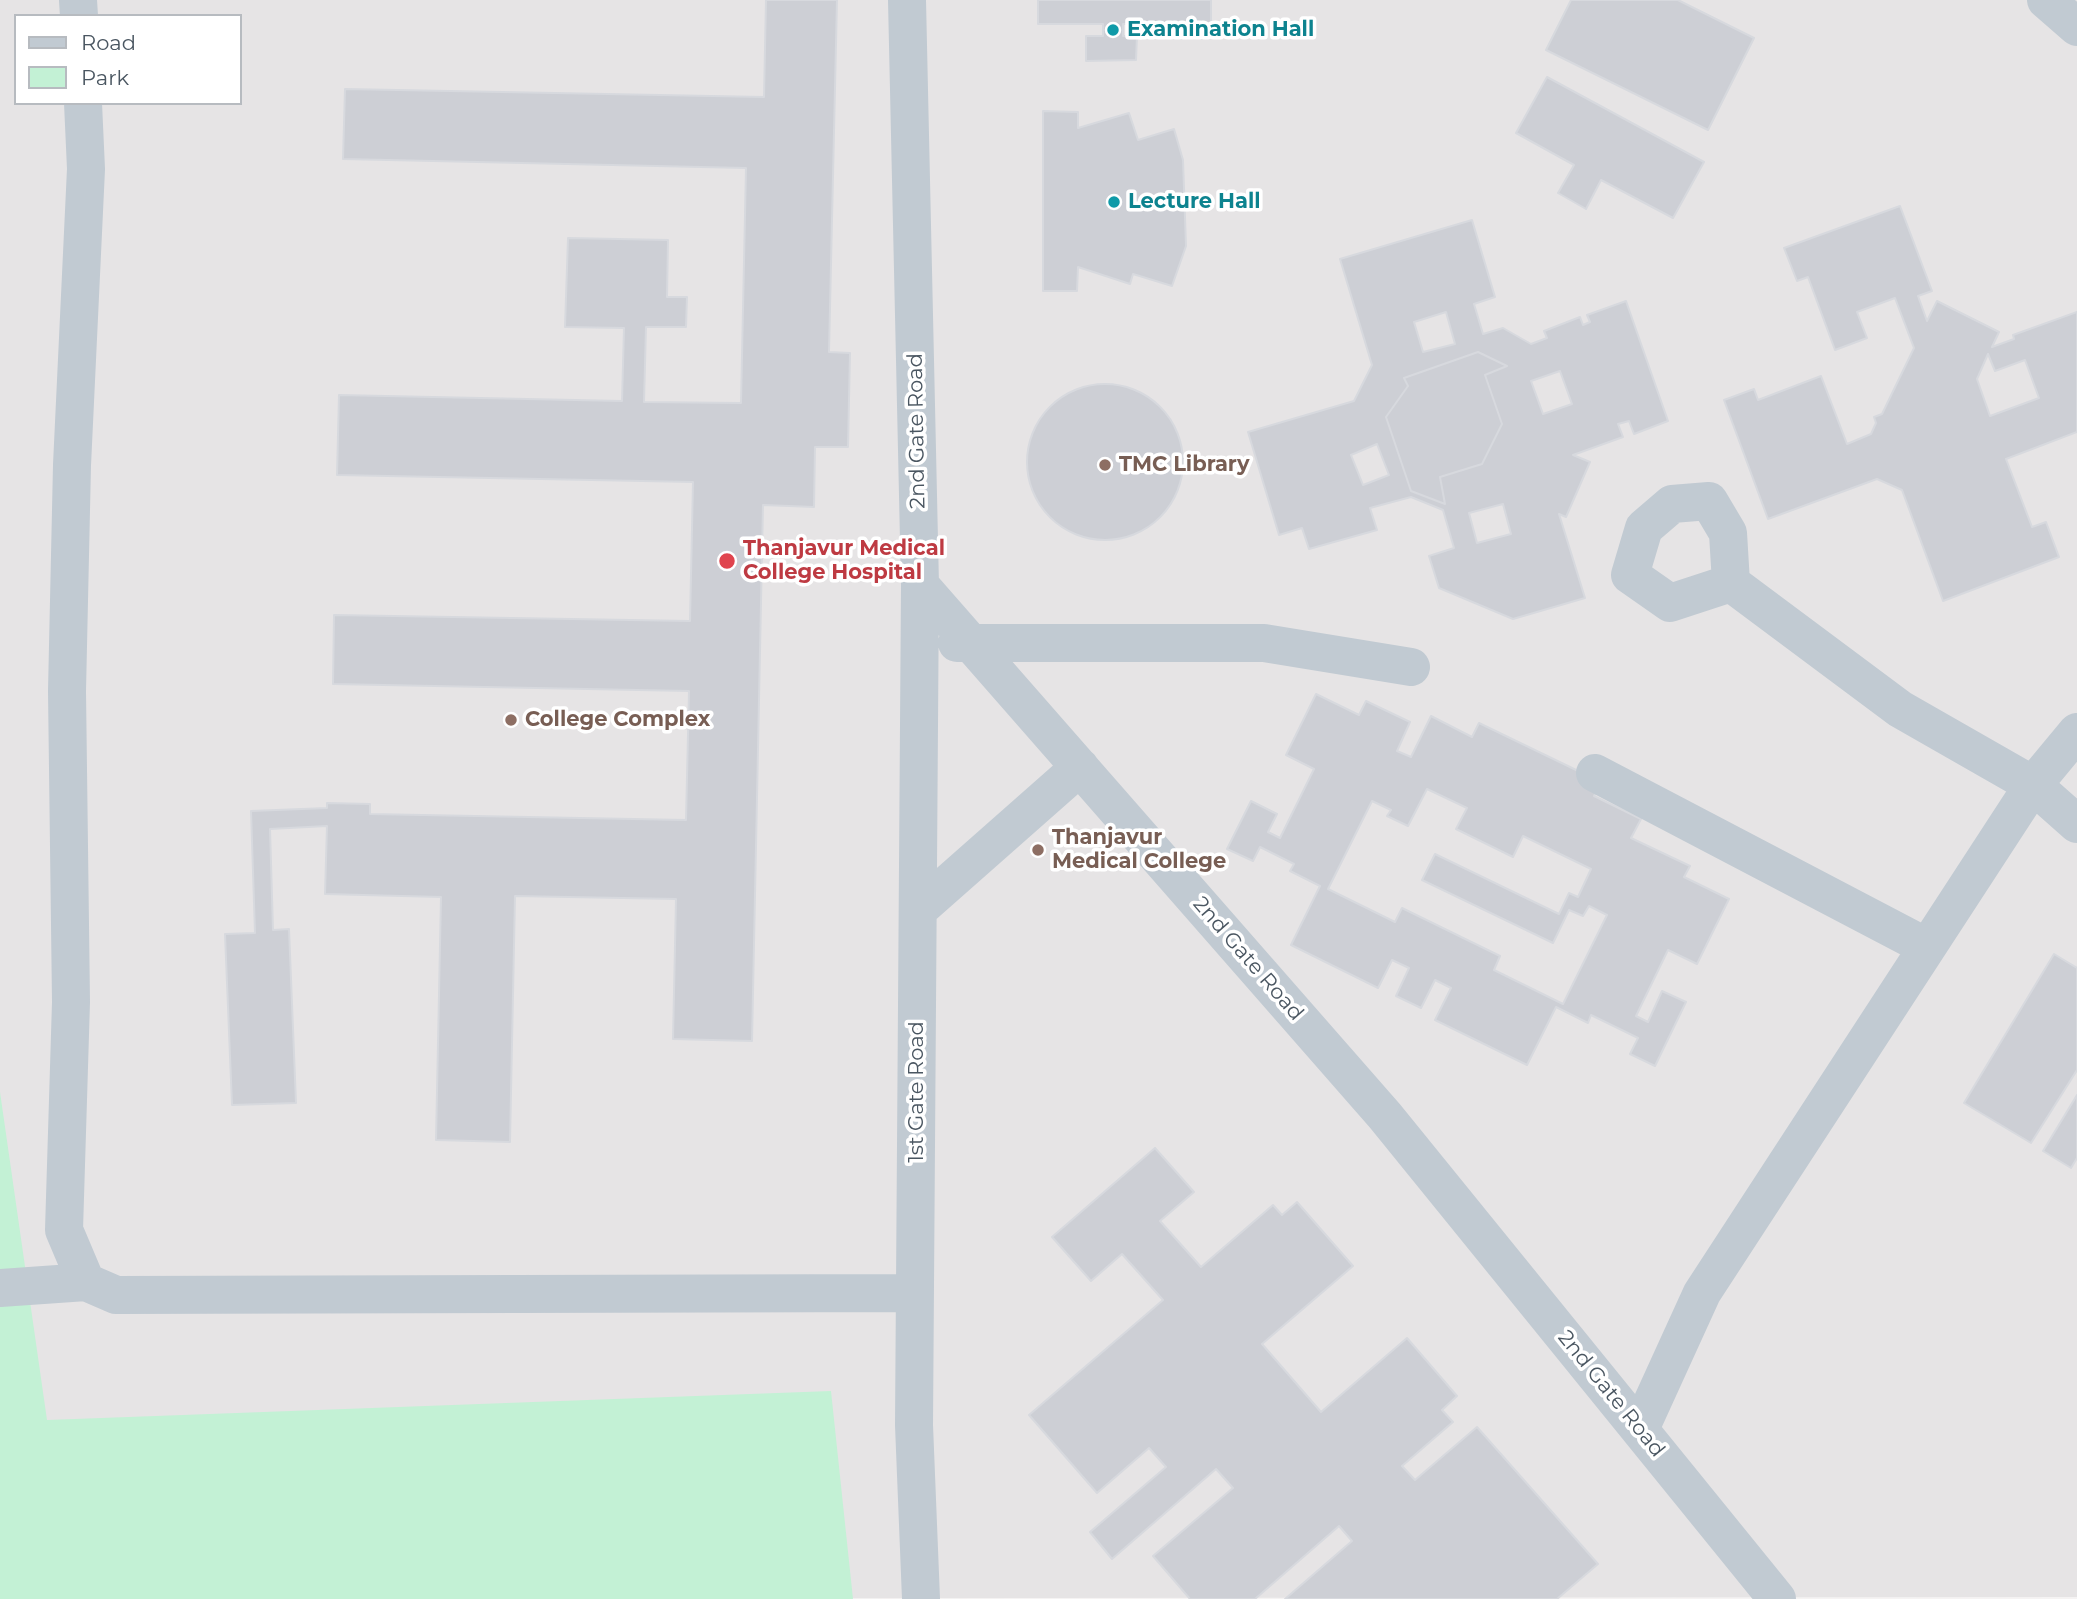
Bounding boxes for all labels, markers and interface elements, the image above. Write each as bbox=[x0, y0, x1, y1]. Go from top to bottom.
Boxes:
legend bbox=[14, 14, 242, 105]
place label: Examination Hall bbox=[1127, 17, 1314, 43]
marker: Examination Hall bbox=[1105, 22, 1121, 38]
text: Road bbox=[81, 30, 136, 55]
text: Park bbox=[81, 65, 129, 90]
place label: Lecture Hall bbox=[1128, 189, 1261, 215]
marker: Lecture Hall bbox=[1106, 194, 1122, 210]
street label: 2nd Gate Road bbox=[903, 353, 931, 509]
place label: TMC Library bbox=[1119, 452, 1249, 478]
marker: TMC Library bbox=[1097, 457, 1113, 473]
place label: Thanjavur Medical College Hospital bbox=[743, 536, 945, 586]
marker: Thanjavur Medical College Hospital bbox=[717, 551, 737, 571]
place label: College Complex bbox=[525, 707, 710, 733]
marker: College Complex bbox=[503, 712, 519, 728]
place label: Thanjavur Medical College bbox=[1052, 825, 1226, 875]
marker: Thanjavur Medical College bbox=[1030, 842, 1046, 858]
street label: 2nd Gate Road bbox=[1187, 892, 1309, 1026]
street label: 1st Gate Road bbox=[904, 1021, 930, 1163]
street label: 2nd Gate Road bbox=[1552, 1326, 1670, 1462]

